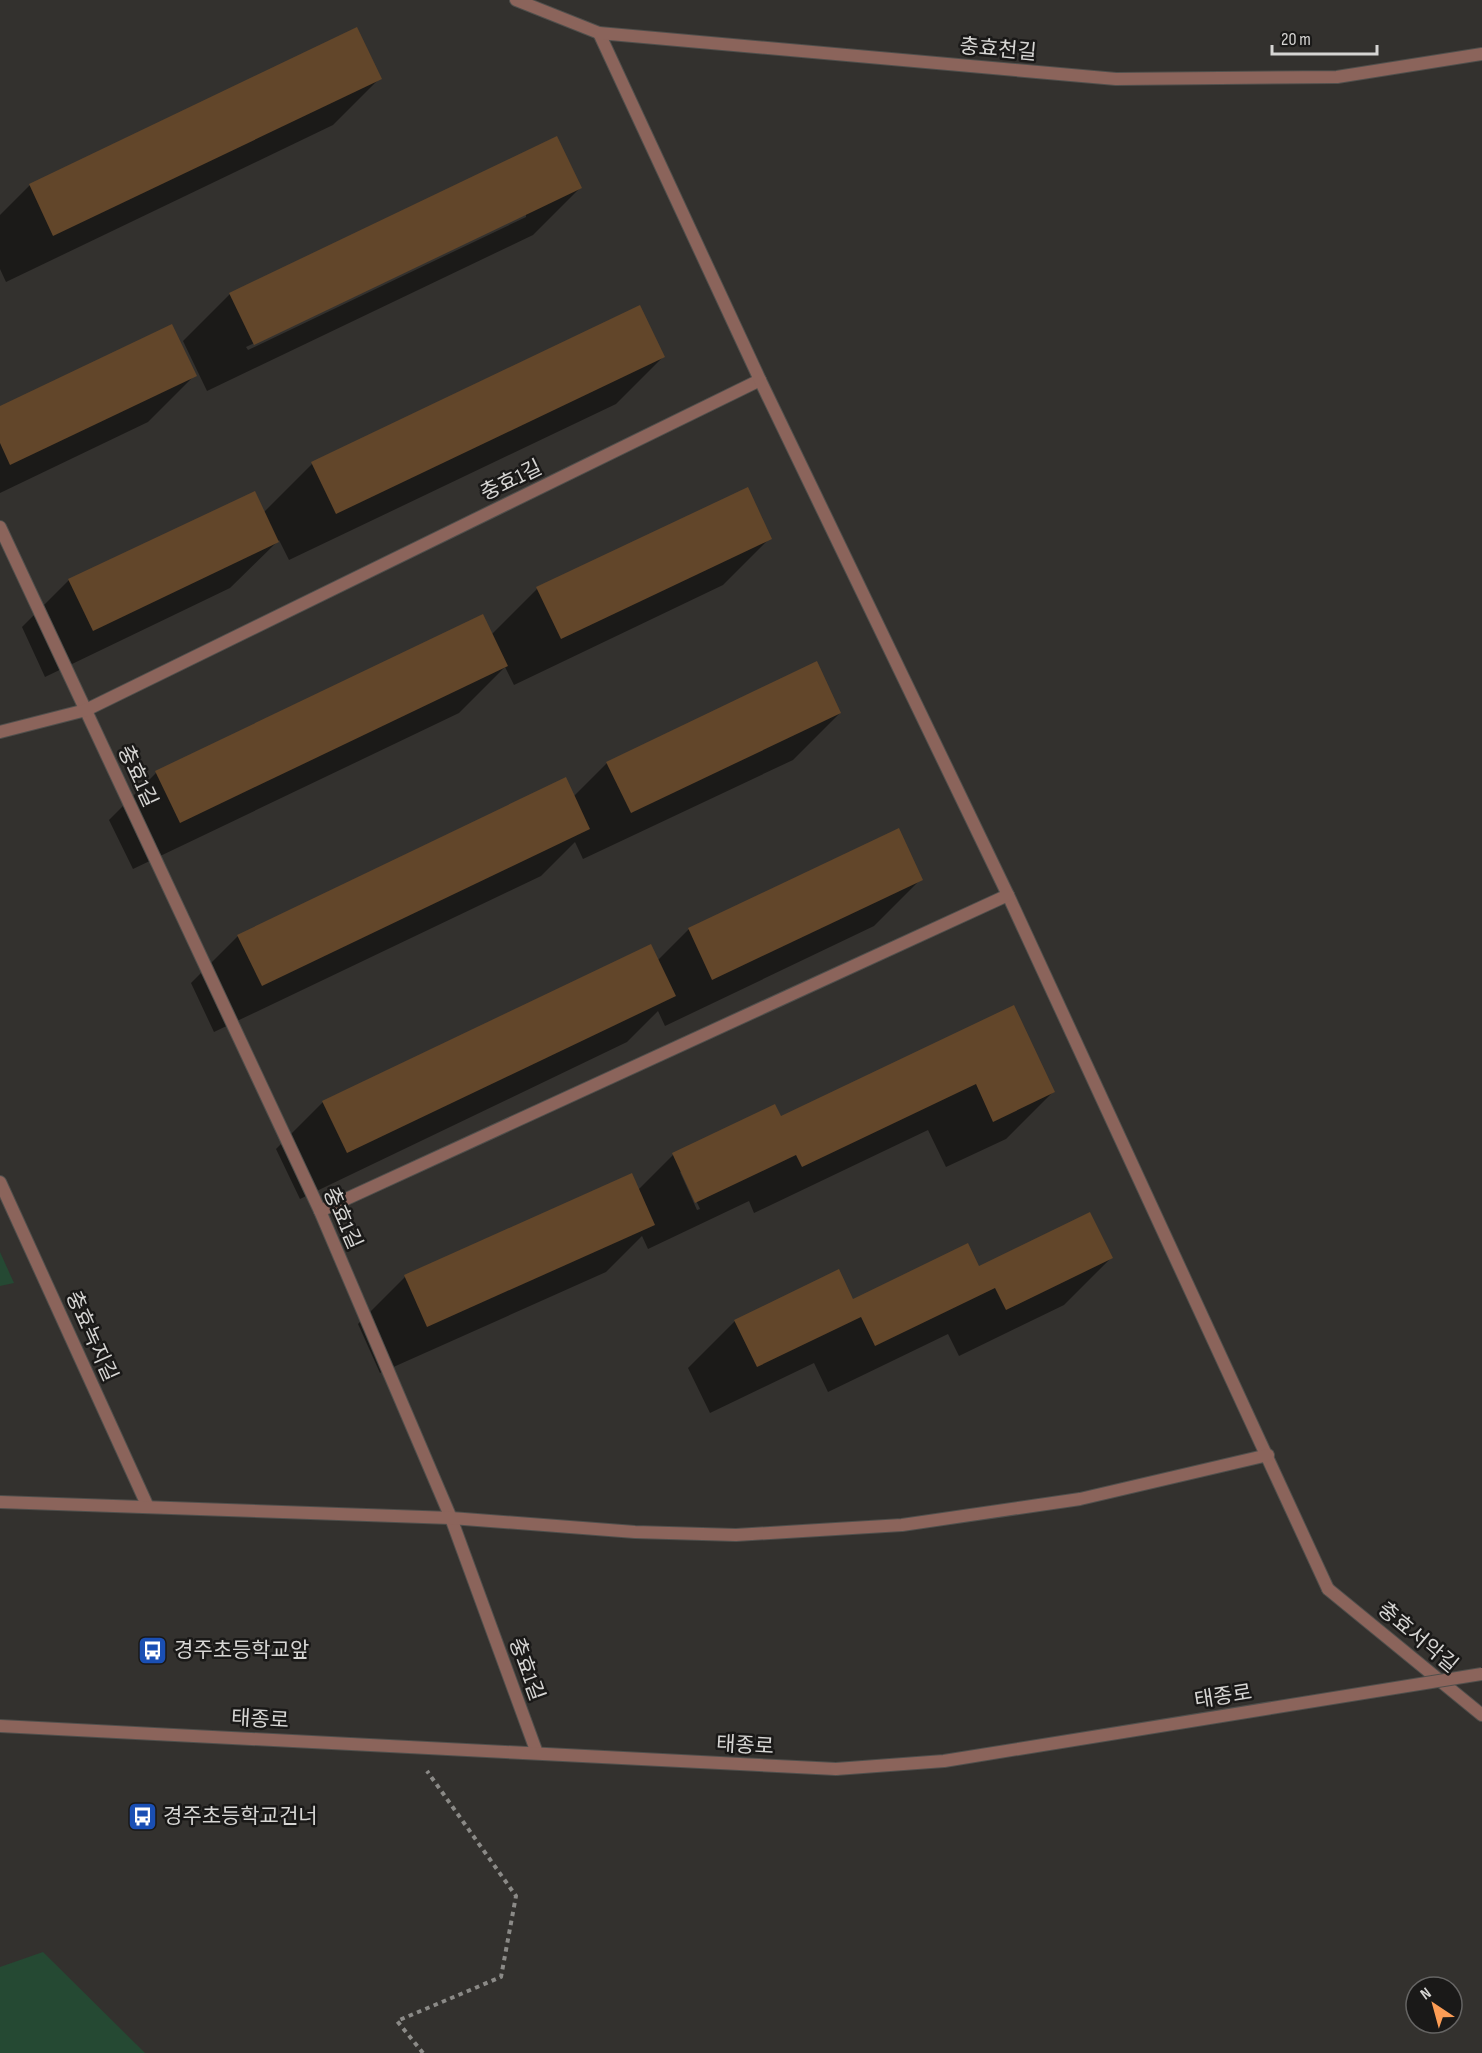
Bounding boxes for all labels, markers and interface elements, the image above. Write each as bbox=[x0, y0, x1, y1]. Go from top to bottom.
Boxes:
scale bar bbox=[1272, 18, 1377, 56]
text: 20 m bbox=[1281, 29, 1311, 50]
street label: 충효천길 bbox=[958, 34, 1038, 65]
street label: 충효1길 bbox=[476, 455, 546, 506]
street label: 충효1길 bbox=[112, 741, 163, 811]
street label: 충효1길 bbox=[318, 1183, 367, 1253]
street label: 충효녹지길 bbox=[60, 1287, 123, 1385]
street label: 충효서악길 bbox=[1373, 1597, 1463, 1678]
bus stop icon: 경주초등학교앞 bbox=[137, 1634, 169, 1666]
street label: 충효1길 bbox=[504, 1634, 549, 1704]
place label: 경주초등학교앞 bbox=[174, 1638, 309, 1663]
street label: 태종로 bbox=[1192, 1680, 1254, 1713]
street label: 태종로 bbox=[230, 1705, 290, 1733]
street label: 태종로 bbox=[715, 1731, 775, 1759]
bus stop icon: 경주초등학교건너 bbox=[126, 1800, 158, 1832]
place label: 경주초등학교건너 bbox=[163, 1804, 318, 1829]
north arrow bbox=[1404, 1975, 1464, 2035]
text: N bbox=[1417, 1984, 1435, 2004]

